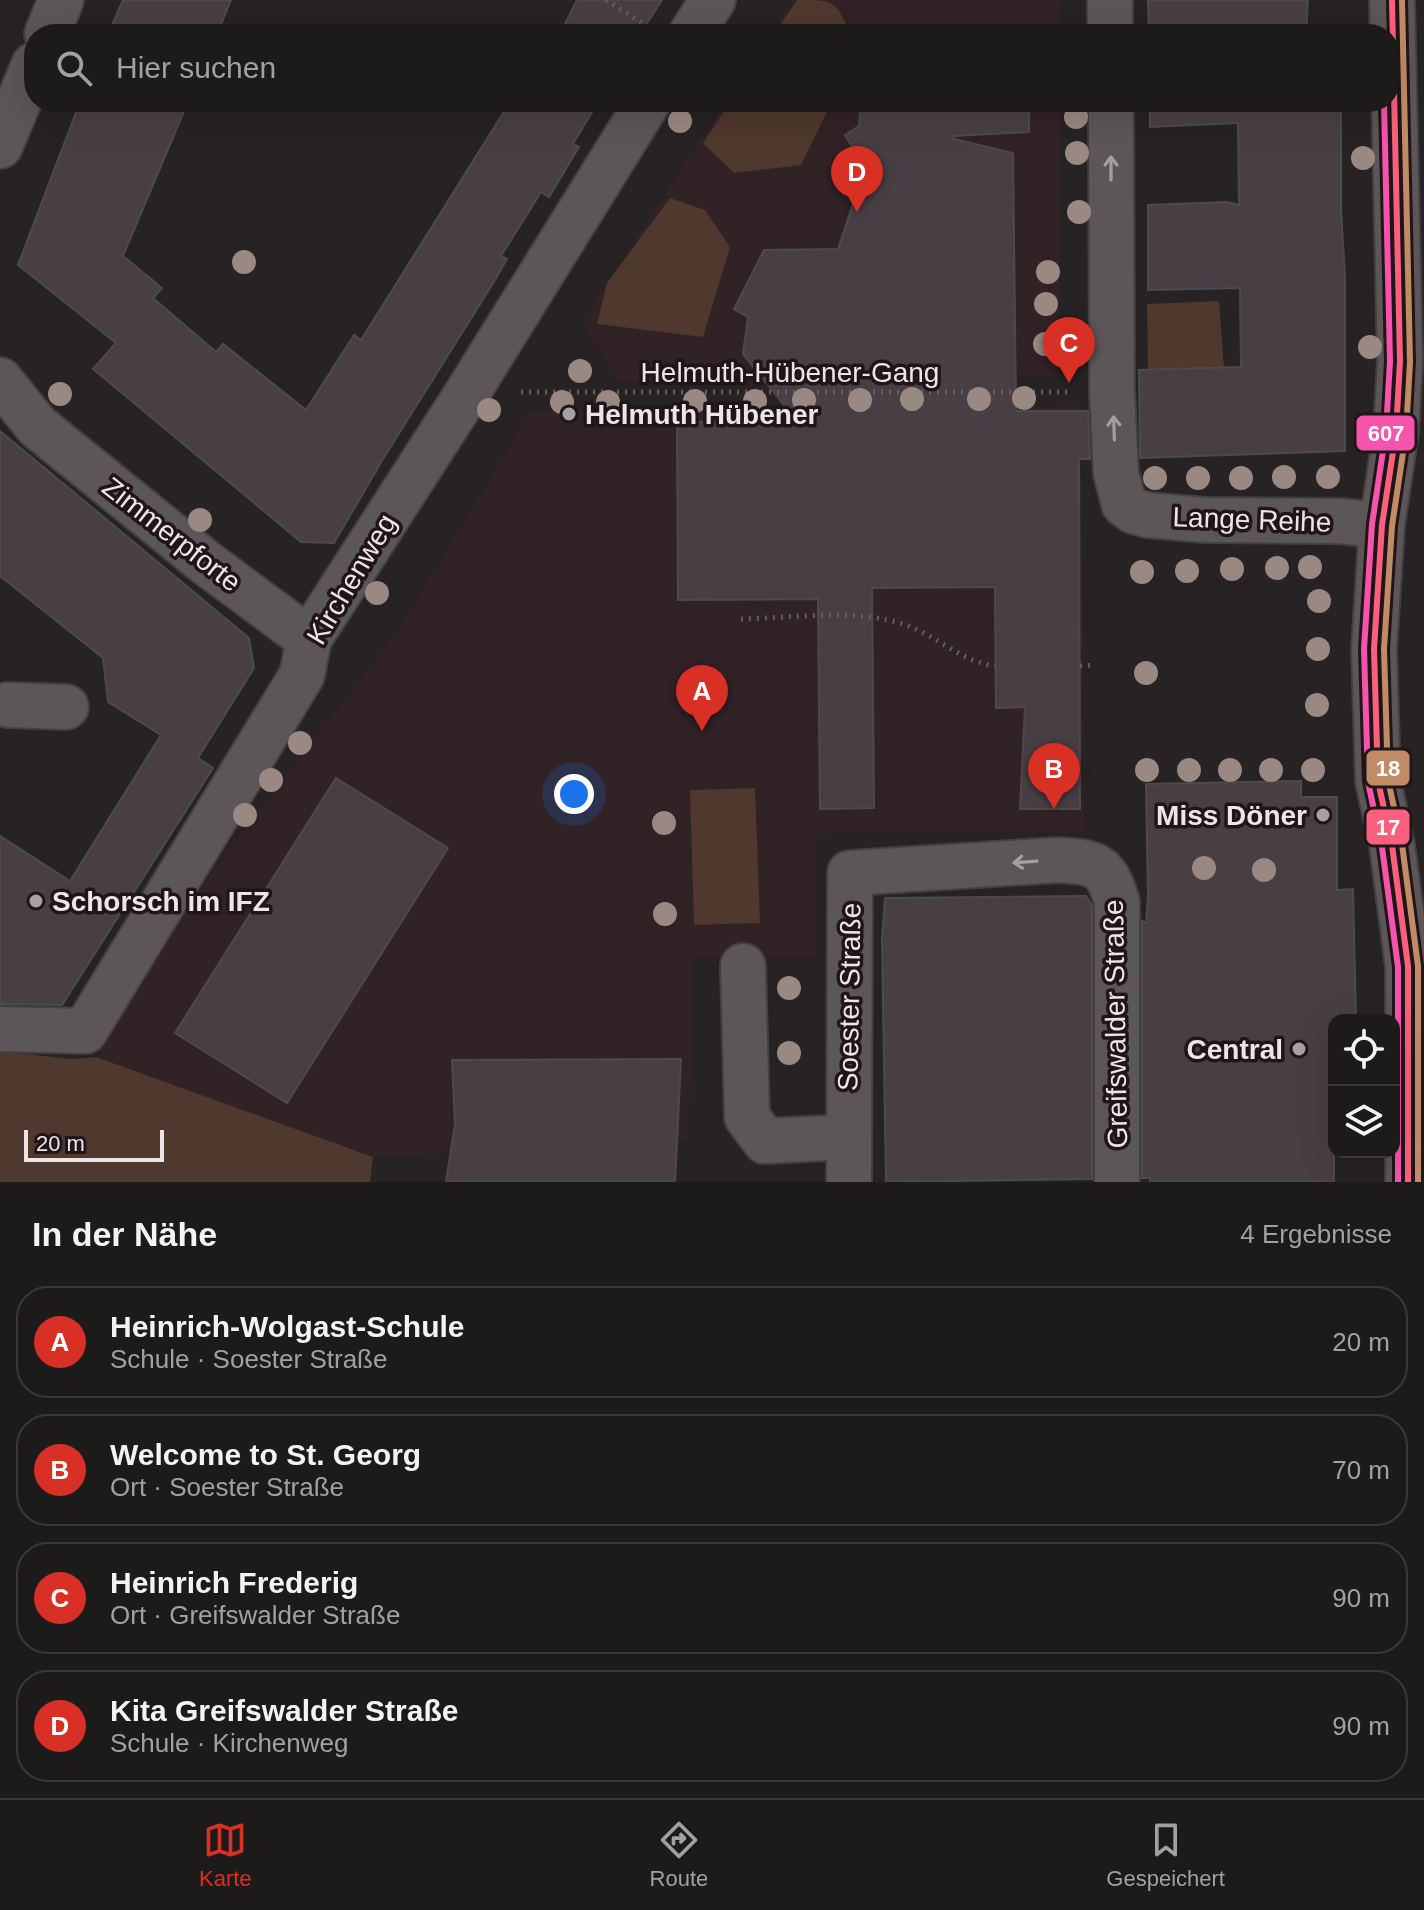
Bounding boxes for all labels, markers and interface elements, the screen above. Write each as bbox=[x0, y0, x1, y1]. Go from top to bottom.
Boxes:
search box bbox=[24, 24, 1400, 112]
icon: search bbox=[52, 46, 96, 90]
text: Hier suchen bbox=[116, 51, 276, 84]
pin: D bbox=[831, 146, 883, 212]
one-way arrow bbox=[1103, 155, 1119, 182]
pin: C bbox=[1043, 317, 1095, 383]
street label: Helmuth-Hübener-Gang bbox=[641, 357, 939, 388]
place label: Helmuth Hübener bbox=[585, 399, 818, 430]
marker: Helmuth Hübener bbox=[560, 405, 578, 423]
line badge: 607 bbox=[1355, 414, 1416, 452]
one-way arrow bbox=[1106, 415, 1121, 442]
text: 607 bbox=[1368, 421, 1404, 446]
street label: Zimmerpforte bbox=[97, 471, 247, 598]
street label: Lange Reihe bbox=[1172, 501, 1332, 538]
street label: Kirchenweg bbox=[300, 509, 402, 650]
pin: A bbox=[676, 665, 728, 731]
pin: B bbox=[1028, 743, 1080, 809]
line badge: 18 bbox=[1365, 749, 1411, 787]
text: 18 bbox=[1376, 756, 1400, 781]
your location bbox=[554, 774, 594, 814]
place label: Miss Döner bbox=[1156, 800, 1307, 831]
marker: Miss Döner bbox=[1314, 806, 1332, 824]
line badge: 17 bbox=[1365, 808, 1411, 846]
text: 17 bbox=[1376, 815, 1400, 840]
one-way arrow bbox=[1012, 855, 1039, 870]
place label: Schorsch im IFZ bbox=[52, 886, 270, 917]
marker: Schorsch im IFZ bbox=[27, 892, 45, 910]
street label: Greifswalder Straße bbox=[1098, 899, 1133, 1149]
street label: Soester Straße bbox=[832, 903, 867, 1091]
map controls bbox=[1328, 1014, 1400, 1158]
button: locate bbox=[1328, 1014, 1400, 1086]
place label: Central bbox=[1187, 1034, 1283, 1065]
marker: Central bbox=[1290, 1040, 1308, 1058]
button: layers bbox=[1328, 1086, 1400, 1158]
scale bar bbox=[24, 1126, 164, 1162]
text: 20 m bbox=[36, 1131, 85, 1156]
text: In der Nähe bbox=[32, 1215, 217, 1253]
text: 4 Ergebnisse bbox=[1240, 1219, 1392, 1249]
text: Heinrich-Wolgast-Schule bbox=[110, 1310, 465, 1343]
text: A bbox=[51, 1327, 69, 1357]
text: 20 m bbox=[1332, 1327, 1390, 1357]
text: Schule · Soester Straße bbox=[110, 1344, 387, 1374]
text: Welcome to St. Georg bbox=[110, 1438, 421, 1471]
text: B bbox=[51, 1455, 69, 1485]
text: 70 m bbox=[1332, 1455, 1390, 1485]
text: Ort · Soester Straße bbox=[110, 1472, 344, 1502]
text: Heinrich Frederig bbox=[110, 1566, 358, 1599]
text: C bbox=[51, 1583, 69, 1613]
text: 90 m bbox=[1332, 1583, 1390, 1613]
text: Ort · Greifswalder Straße bbox=[110, 1600, 400, 1630]
text: Kita Greifswalder Straße bbox=[110, 1694, 458, 1727]
text: D bbox=[51, 1711, 69, 1741]
text: 90 m bbox=[1332, 1711, 1390, 1741]
text: Schule · Kirchenweg bbox=[110, 1728, 348, 1758]
tab: Karte bbox=[199, 1818, 252, 1892]
tab: Route bbox=[650, 1818, 708, 1892]
tab: Gespeichert bbox=[1106, 1818, 1225, 1892]

